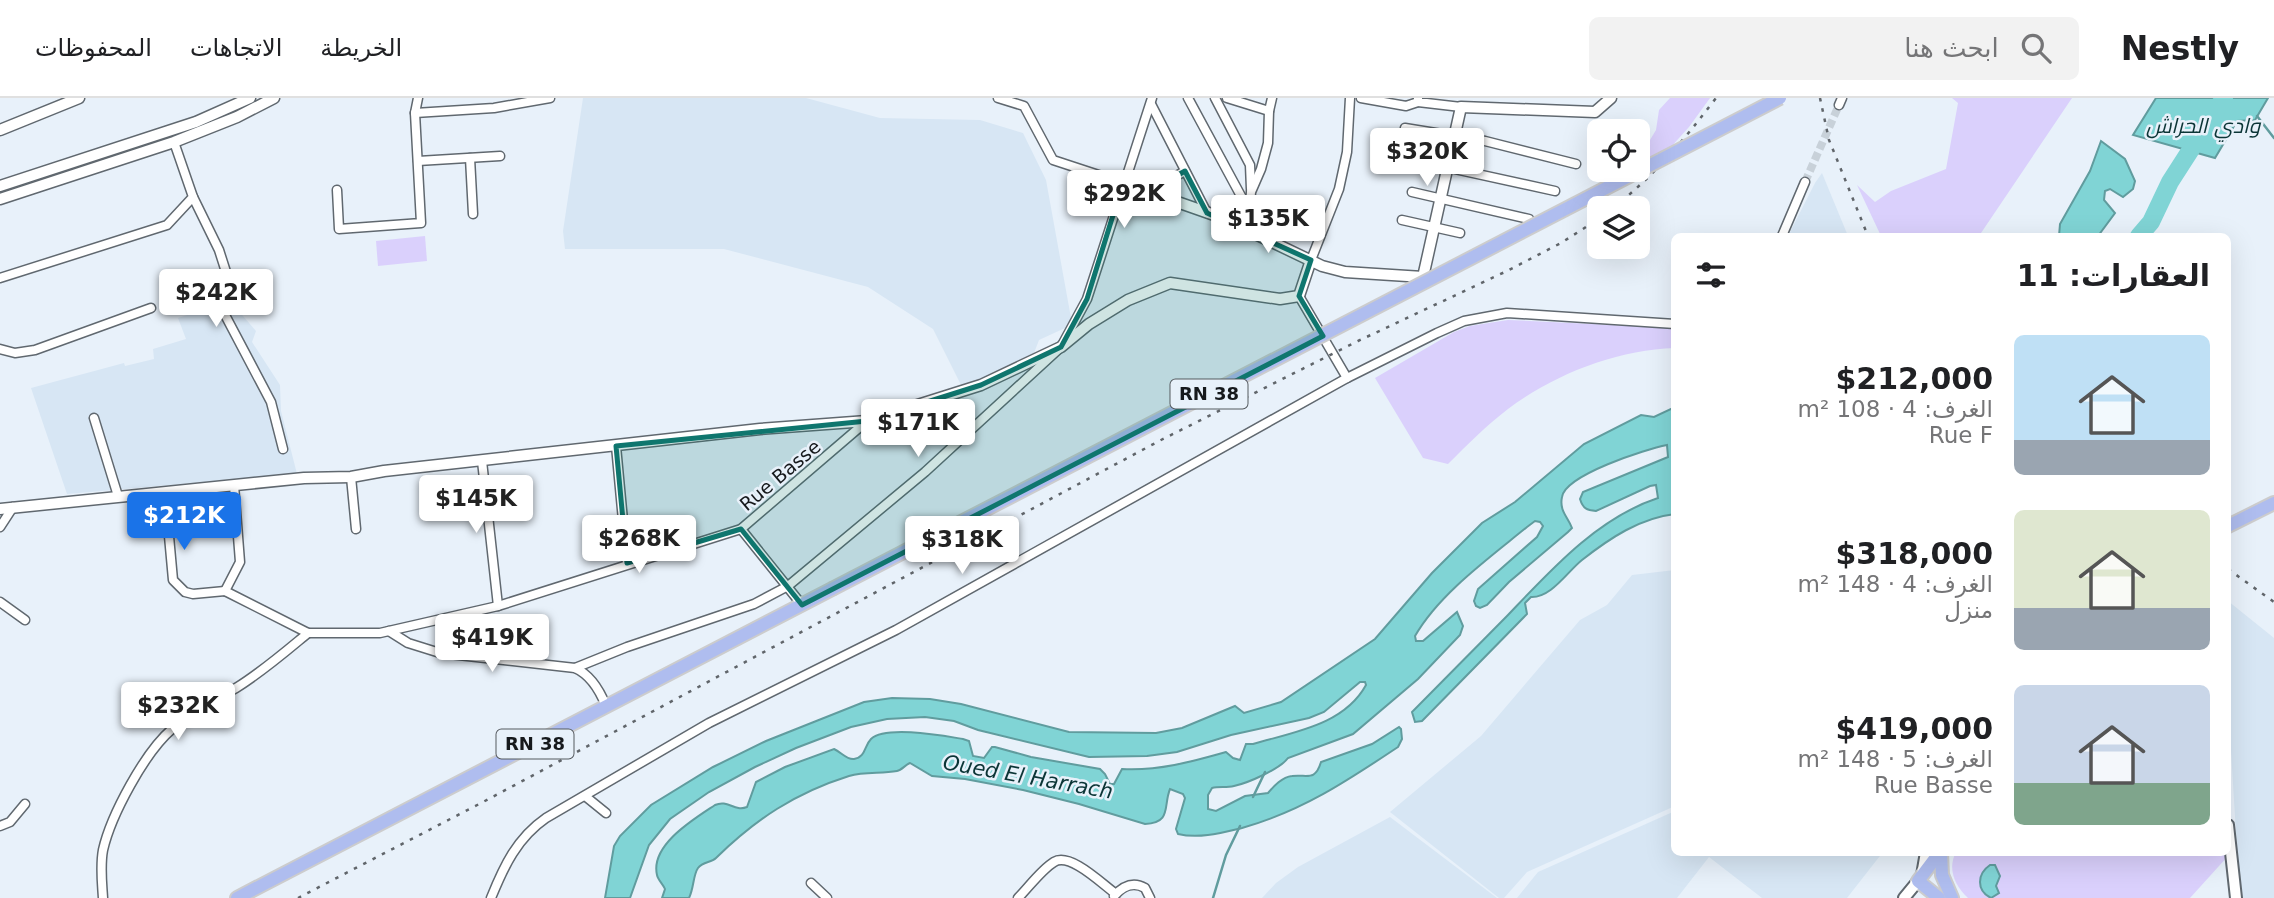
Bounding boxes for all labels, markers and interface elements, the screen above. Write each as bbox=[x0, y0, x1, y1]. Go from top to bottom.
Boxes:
search box bbox=[1589, 17, 2079, 80]
icon: search bbox=[2017, 29, 2055, 67]
text: Nestly bbox=[2121, 29, 2239, 68]
text: ابحث هنا bbox=[1904, 33, 1999, 63]
text: المحفوظات bbox=[35, 34, 152, 62]
text: الاتجاهات bbox=[190, 34, 282, 62]
text: الخريطة bbox=[320, 34, 402, 62]
water label: وادي الحراش bbox=[2146, 114, 2262, 143]
map controls bbox=[1587, 119, 1650, 259]
button: locate bbox=[1587, 119, 1650, 182]
pin: $320K bbox=[1378, 129, 1476, 188]
text: $320K bbox=[1386, 138, 1468, 164]
pin: $292K bbox=[1075, 170, 1173, 230]
text: $292K bbox=[1083, 180, 1165, 206]
pin: $135K bbox=[1219, 195, 1317, 255]
button: layers bbox=[1587, 196, 1650, 259]
text: $135K bbox=[1227, 205, 1309, 231]
icon: filters bbox=[1692, 256, 1730, 294]
text: العقارات: 11 bbox=[2017, 258, 2210, 293]
pin: $242K bbox=[167, 270, 265, 329]
text: $242K bbox=[175, 279, 257, 305]
text: $212,000 bbox=[1835, 361, 1993, 396]
icon: home bbox=[2070, 363, 2154, 447]
road number: RN 38 bbox=[1170, 380, 1248, 408]
text: الغرف: 4 · 108 m² bbox=[1797, 396, 1993, 422]
pin: $171K bbox=[869, 400, 967, 459]
text: $171K bbox=[877, 409, 959, 435]
text: Rue F bbox=[1929, 422, 1993, 448]
street label: Rue Basse bbox=[735, 435, 825, 515]
pin: $145K bbox=[427, 476, 525, 535]
text: $145K bbox=[435, 485, 517, 511]
pin: $212K bbox=[135, 492, 233, 552]
text: $212K bbox=[143, 502, 225, 528]
pin: $268K bbox=[590, 516, 688, 575]
pin: $318K bbox=[913, 517, 1011, 576]
text: $268K bbox=[598, 525, 680, 551]
text: $318K bbox=[921, 526, 1003, 552]
text: $318,000 bbox=[1835, 536, 1993, 571]
icon: home bbox=[2070, 538, 2154, 622]
text: الغرف: 4 · 148 m² bbox=[1797, 571, 1993, 597]
text: منزل bbox=[1944, 597, 1993, 623]
pin: $419K bbox=[443, 614, 541, 674]
text: $419K bbox=[451, 624, 533, 650]
pin: $232K bbox=[129, 682, 227, 742]
text: $232K bbox=[137, 692, 219, 718]
text: $419,000 bbox=[1835, 711, 1993, 746]
icon: home bbox=[2070, 713, 2154, 797]
road number: RN 38 bbox=[496, 730, 574, 758]
text: الغرف: 5 · 148 m² bbox=[1797, 746, 1993, 772]
water label: Oued El Harrach bbox=[941, 750, 1115, 804]
text: Rue Basse bbox=[1874, 772, 1993, 798]

